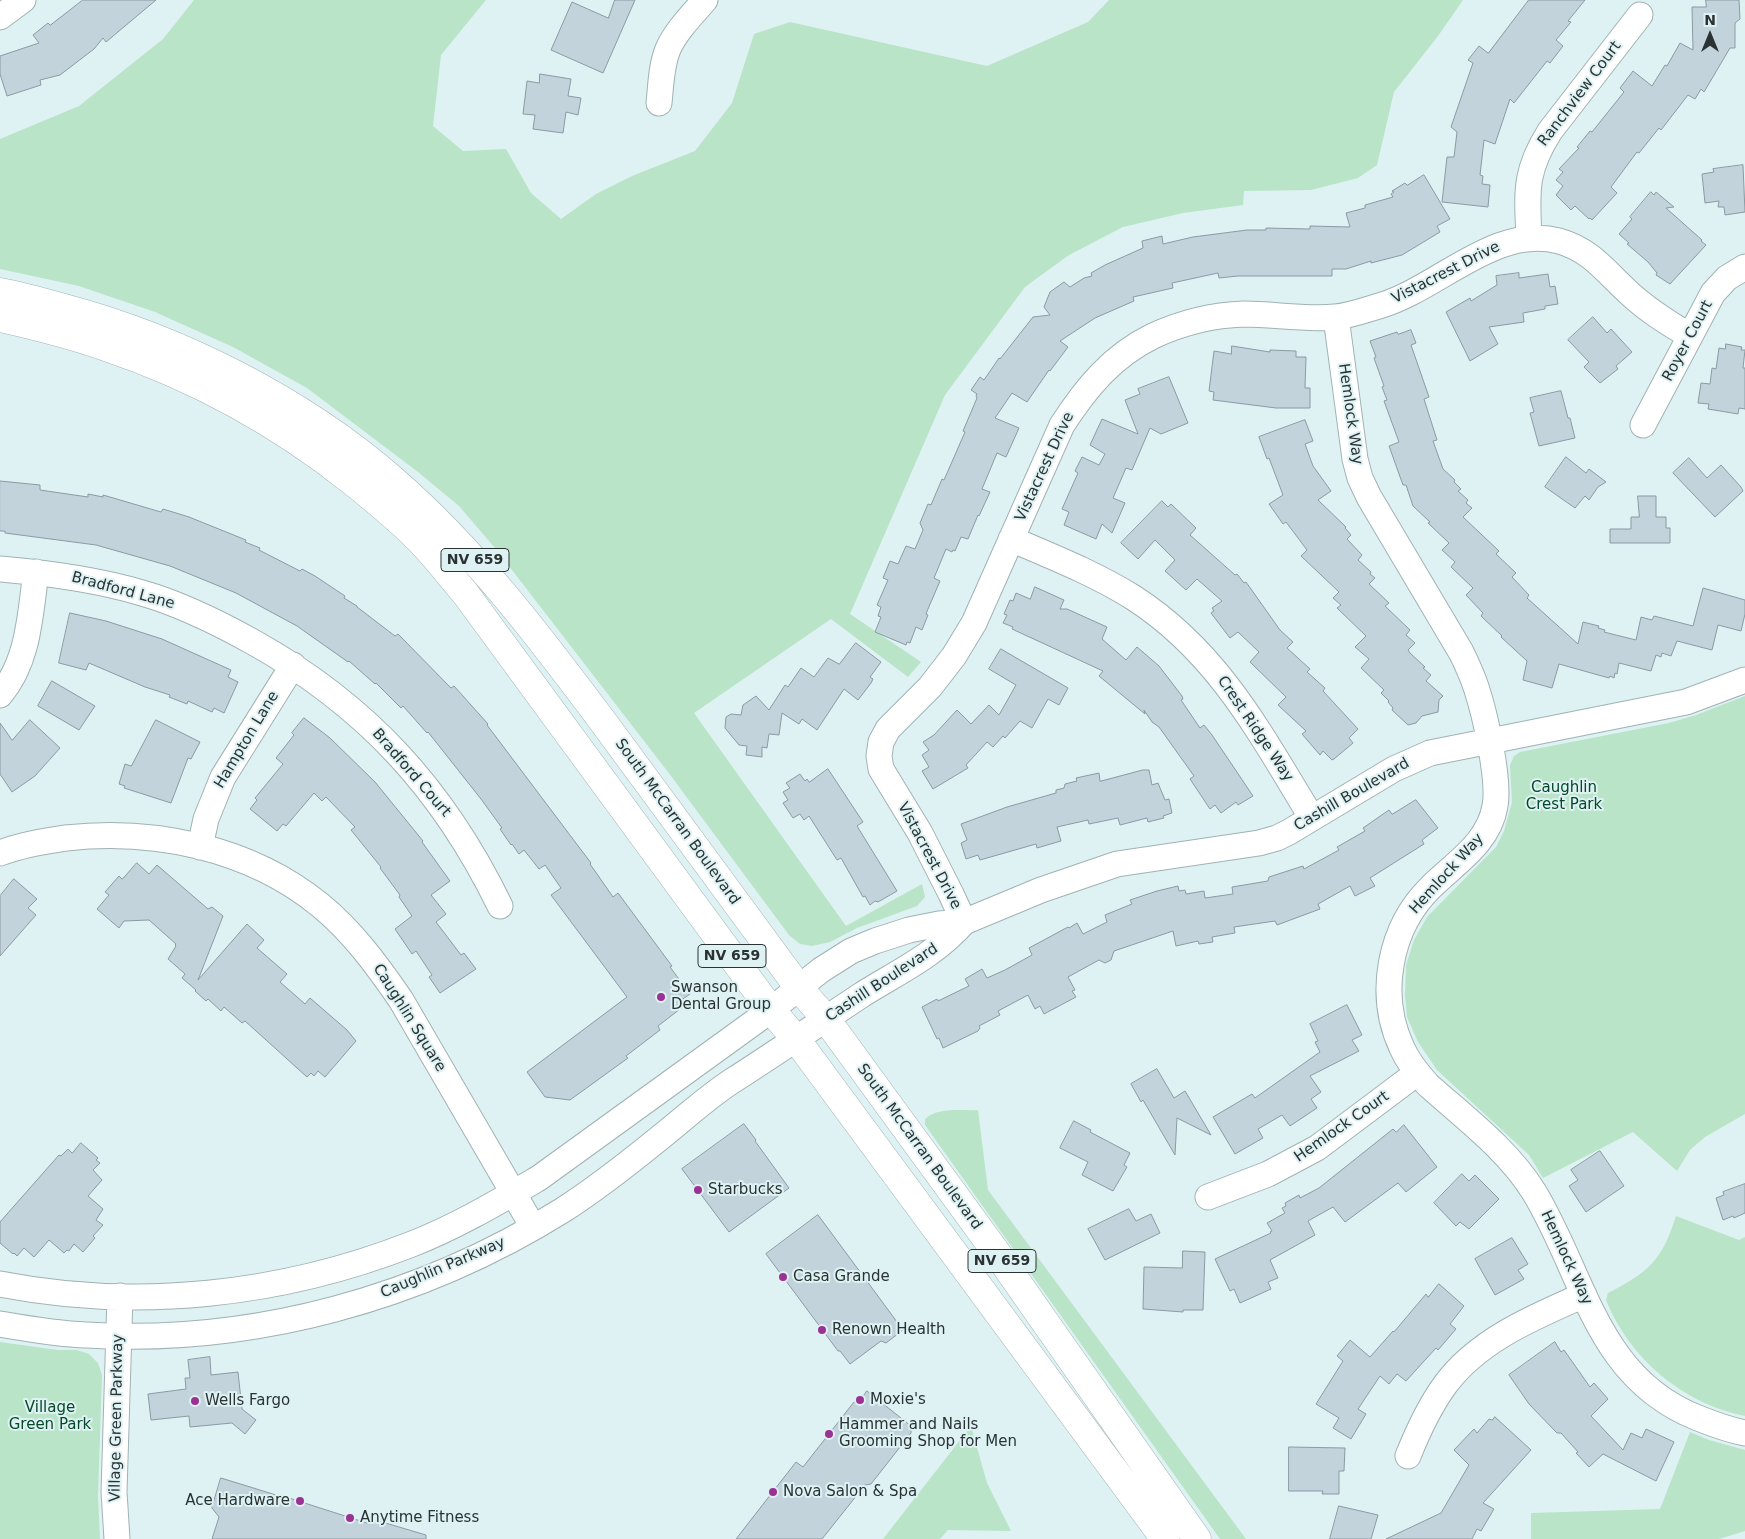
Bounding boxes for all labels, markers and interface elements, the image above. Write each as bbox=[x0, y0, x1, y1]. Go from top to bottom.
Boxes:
north arrow bbox=[1685, 10, 1735, 60]
text: N bbox=[1704, 12, 1716, 28]
street label: Ranchview Court bbox=[1535, 38, 1625, 150]
street label: Vistacrest Drive bbox=[1389, 238, 1503, 308]
street label: Royer Court bbox=[1659, 297, 1717, 385]
street label: Hemlock Way bbox=[1334, 362, 1366, 466]
street label: Vistacrest Drive bbox=[1012, 409, 1078, 525]
road number: NV 659 bbox=[441, 548, 509, 572]
street label: Bradford Lane bbox=[69, 569, 177, 613]
street label: Crest Ridge Way bbox=[1213, 673, 1297, 785]
street label: Hampton Lane bbox=[211, 688, 283, 792]
street label: Bradford Court bbox=[368, 725, 454, 821]
street label: South McCarran Boulevard bbox=[611, 736, 743, 908]
street label: Cashill Boulevard bbox=[1291, 755, 1413, 835]
park label: Caughlin Crest Park bbox=[1526, 779, 1602, 814]
street label: Vistacrest Drive bbox=[893, 799, 965, 913]
street label: Hemlock Way bbox=[1406, 830, 1488, 918]
street label: Cashill Boulevard bbox=[823, 940, 941, 1026]
road number: NV 659 bbox=[698, 944, 766, 968]
street label: Caughlin Square bbox=[369, 961, 449, 1075]
place label: Swanson Dental Group bbox=[671, 979, 771, 1014]
marker: Swanson Dental Group bbox=[655, 991, 667, 1003]
street label: South McCarran Boulevard bbox=[853, 1061, 985, 1233]
street label: Hemlock Court bbox=[1291, 1088, 1393, 1166]
place label: Starbucks bbox=[708, 1181, 783, 1199]
marker: Starbucks bbox=[692, 1184, 704, 1196]
street label: Hemlock Way bbox=[1536, 1208, 1596, 1308]
street label: Caughlin Parkway bbox=[378, 1234, 508, 1302]
road number: NV 659 bbox=[968, 1250, 1036, 1272]
place label: Casa Grande bbox=[793, 1268, 890, 1286]
marker: Casa Grande bbox=[777, 1271, 789, 1283]
place label: Renown Health bbox=[832, 1321, 945, 1339]
marker: Renown Health bbox=[816, 1324, 828, 1336]
street label: Village Green Parkway bbox=[107, 1334, 127, 1502]
place label: Moxie's bbox=[870, 1391, 926, 1409]
place label: Wells Fargo bbox=[205, 1392, 290, 1410]
marker: Moxie's bbox=[854, 1394, 866, 1406]
marker: Wells Fargo bbox=[189, 1395, 201, 1407]
park label: Village Green Park bbox=[9, 1399, 91, 1434]
place label: Hammer and Nails Grooming Shop for Men bbox=[839, 1416, 1017, 1451]
marker: Hammer and Nails Grooming Shop for Men bbox=[823, 1428, 835, 1440]
place label: Nova Salon & Spa bbox=[783, 1483, 917, 1501]
marker: Nova Salon & Spa bbox=[767, 1486, 779, 1498]
place label: Ace Hardware bbox=[185, 1492, 290, 1510]
marker: Ace Hardware bbox=[294, 1495, 306, 1507]
place label: Anytime Fitness bbox=[360, 1509, 479, 1527]
marker: Anytime Fitness bbox=[344, 1512, 356, 1524]

